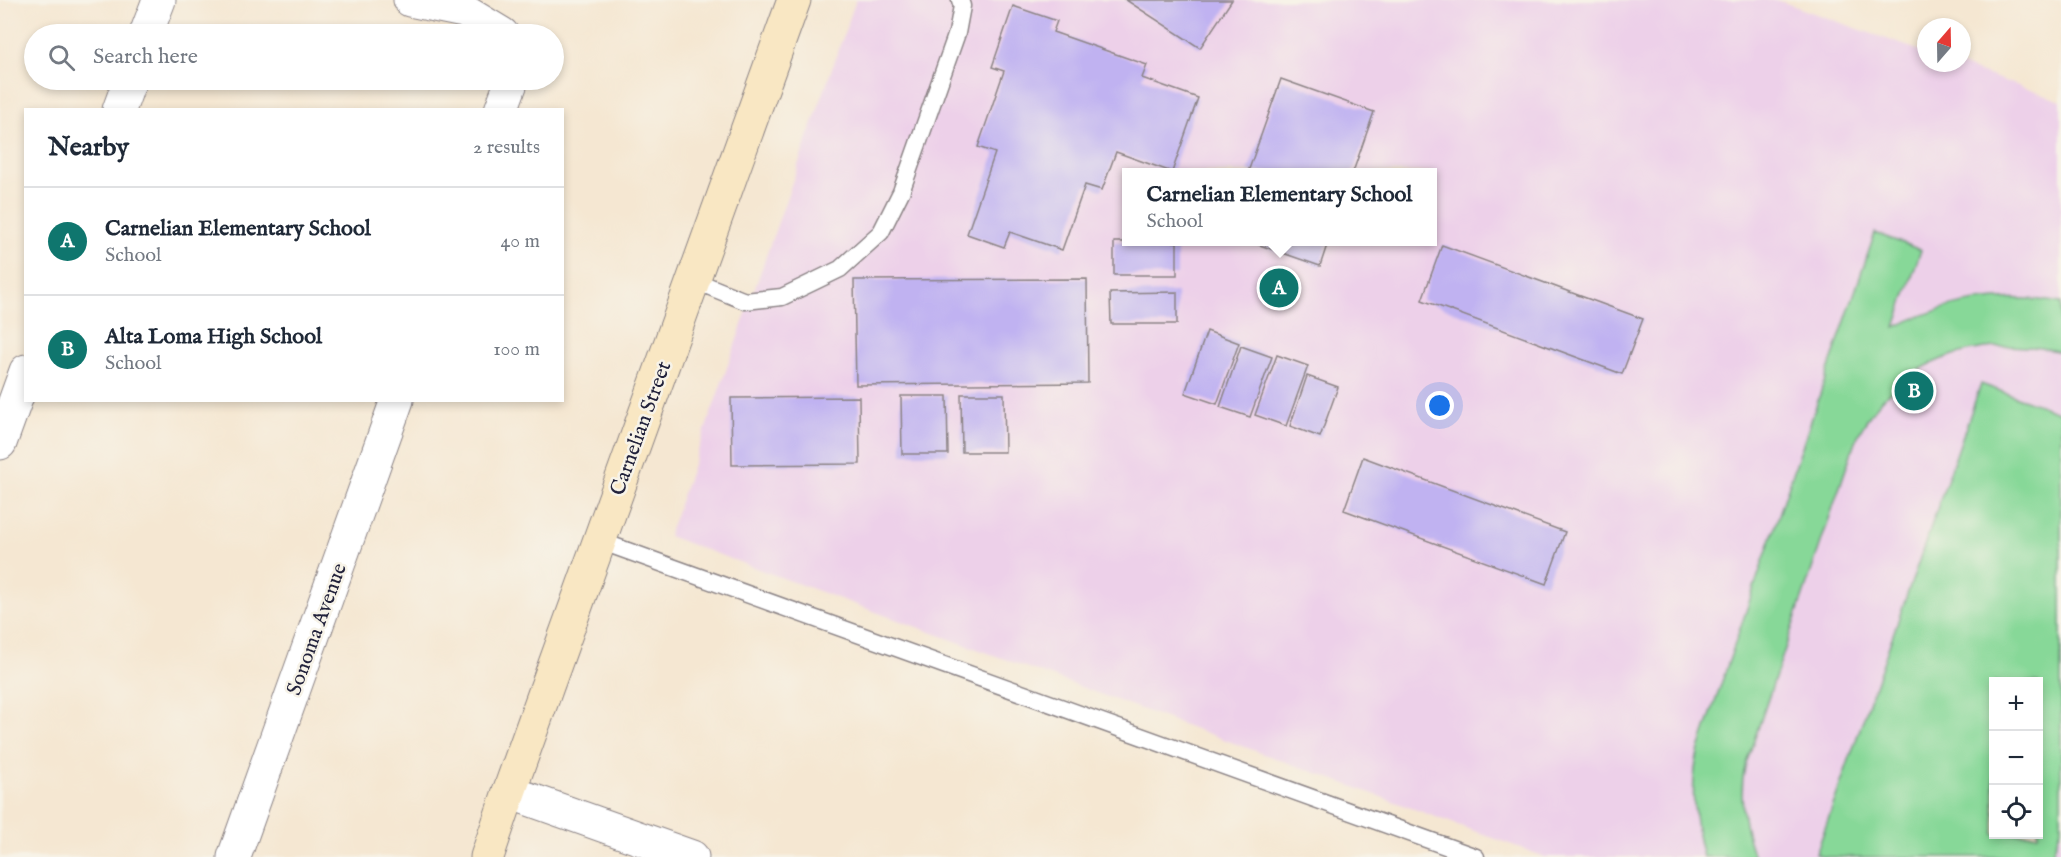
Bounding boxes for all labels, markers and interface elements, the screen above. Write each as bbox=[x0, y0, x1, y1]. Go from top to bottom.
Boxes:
north arrow bbox=[1917, 18, 1971, 72]
search box bbox=[24, 24, 564, 90]
icon: search bbox=[45, 41, 78, 74]
text: Search here bbox=[93, 43, 198, 71]
text: Nearby bbox=[48, 131, 129, 164]
text: 2 results bbox=[473, 135, 540, 160]
popup bbox=[1122, 168, 1437, 246]
text: Carnelian Elementary School bbox=[1147, 181, 1412, 209]
text: School bbox=[1147, 209, 1203, 234]
text: Carnelian Elementary School bbox=[105, 215, 371, 243]
text: A bbox=[61, 229, 74, 254]
text: 40 m bbox=[501, 229, 540, 254]
text: School bbox=[105, 243, 161, 268]
pin: A bbox=[1260, 266, 1298, 310]
text: Alta Loma High School bbox=[105, 323, 322, 351]
text: B bbox=[61, 337, 74, 362]
text: 100 m bbox=[493, 337, 540, 362]
text: School bbox=[105, 351, 161, 376]
street label: Carnelian Street bbox=[605, 358, 678, 499]
pin: B bbox=[1894, 368, 1934, 414]
your location bbox=[1425, 391, 1454, 420]
street label: Sonoma Avenue bbox=[281, 559, 354, 699]
map controls bbox=[1989, 677, 2043, 839]
button: + bbox=[1989, 677, 2043, 731]
button: − bbox=[1989, 731, 2043, 785]
button: locate bbox=[1989, 785, 2043, 839]

